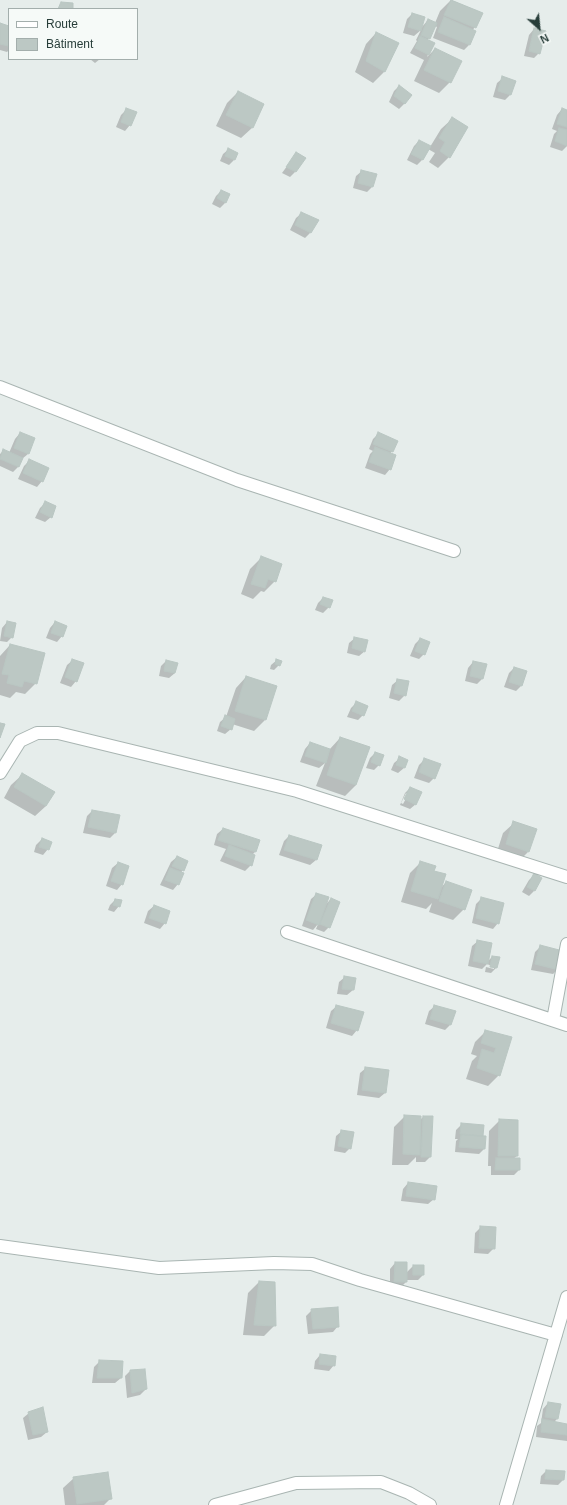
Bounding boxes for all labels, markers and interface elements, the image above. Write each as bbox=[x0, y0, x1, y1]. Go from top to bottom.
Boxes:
legend bbox=[8, 8, 138, 60]
north arrow bbox=[519, 8, 559, 48]
text: Route bbox=[46, 17, 78, 31]
text: N bbox=[538, 32, 551, 46]
text: Bâtiment bbox=[46, 37, 93, 51]

